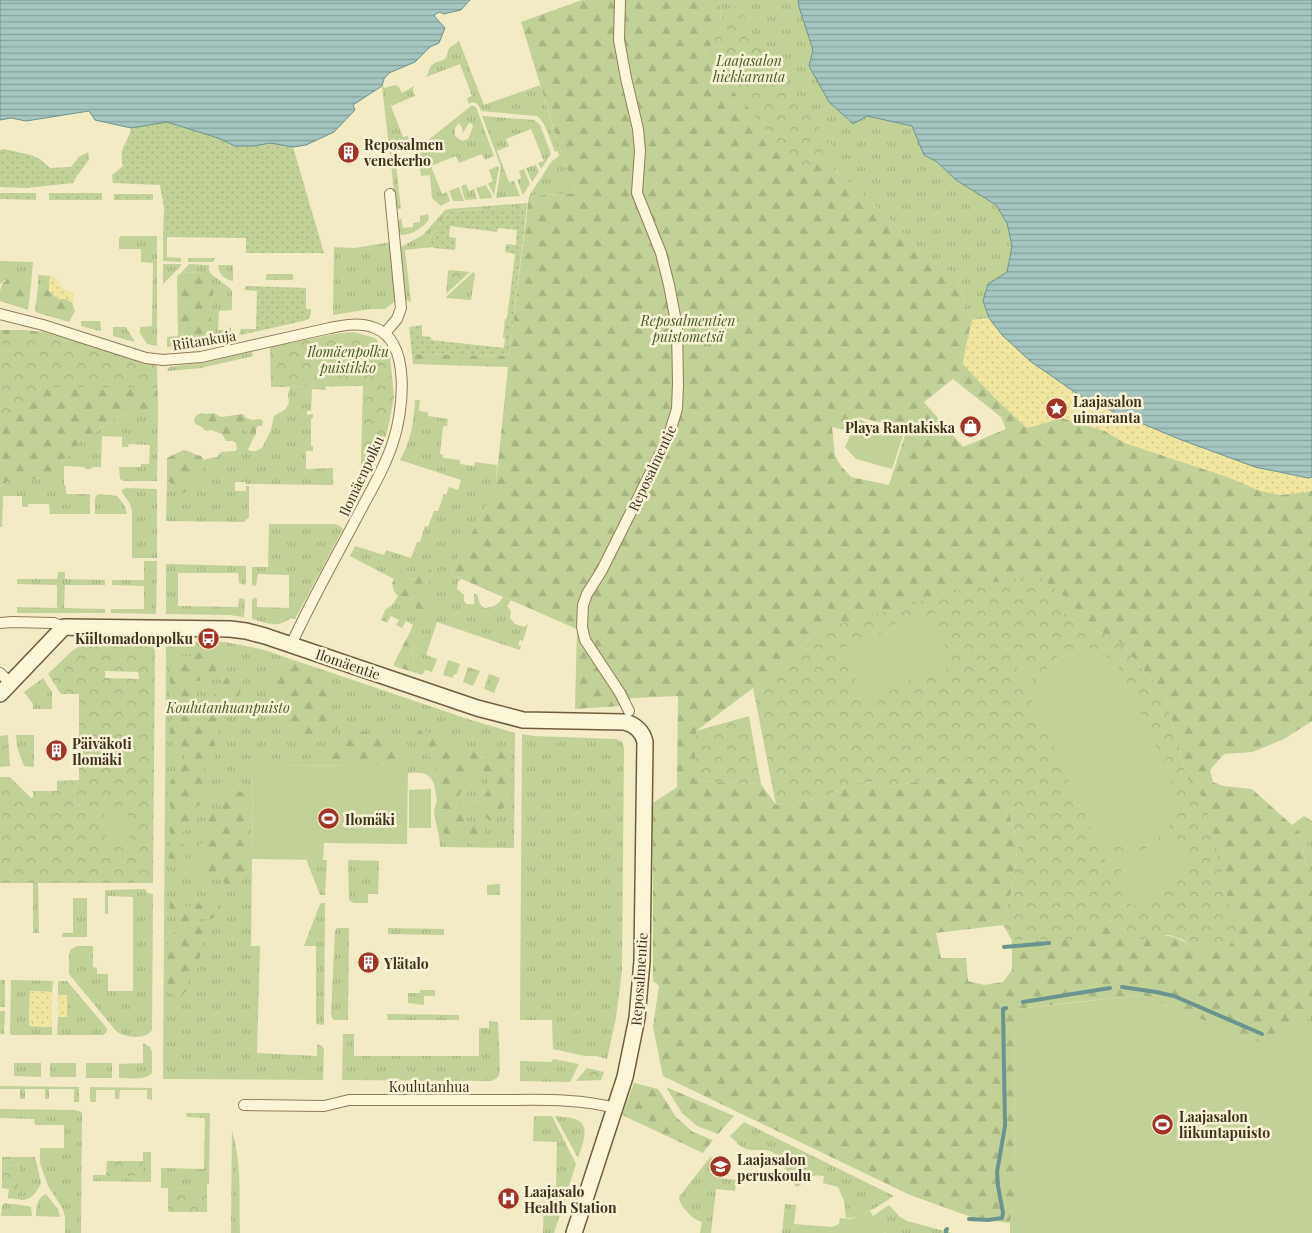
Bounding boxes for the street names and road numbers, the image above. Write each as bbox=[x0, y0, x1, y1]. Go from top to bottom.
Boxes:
street label: Riitankuja bbox=[171, 326, 237, 354]
street label: Reposalmentie bbox=[624, 422, 680, 514]
street label: Ilomäenpolku bbox=[334, 433, 388, 519]
street label: Ilomäentie bbox=[313, 644, 383, 684]
street label: Reposalmentie bbox=[626, 932, 652, 1026]
street label: Koulutanhua bbox=[389, 1077, 469, 1096]

